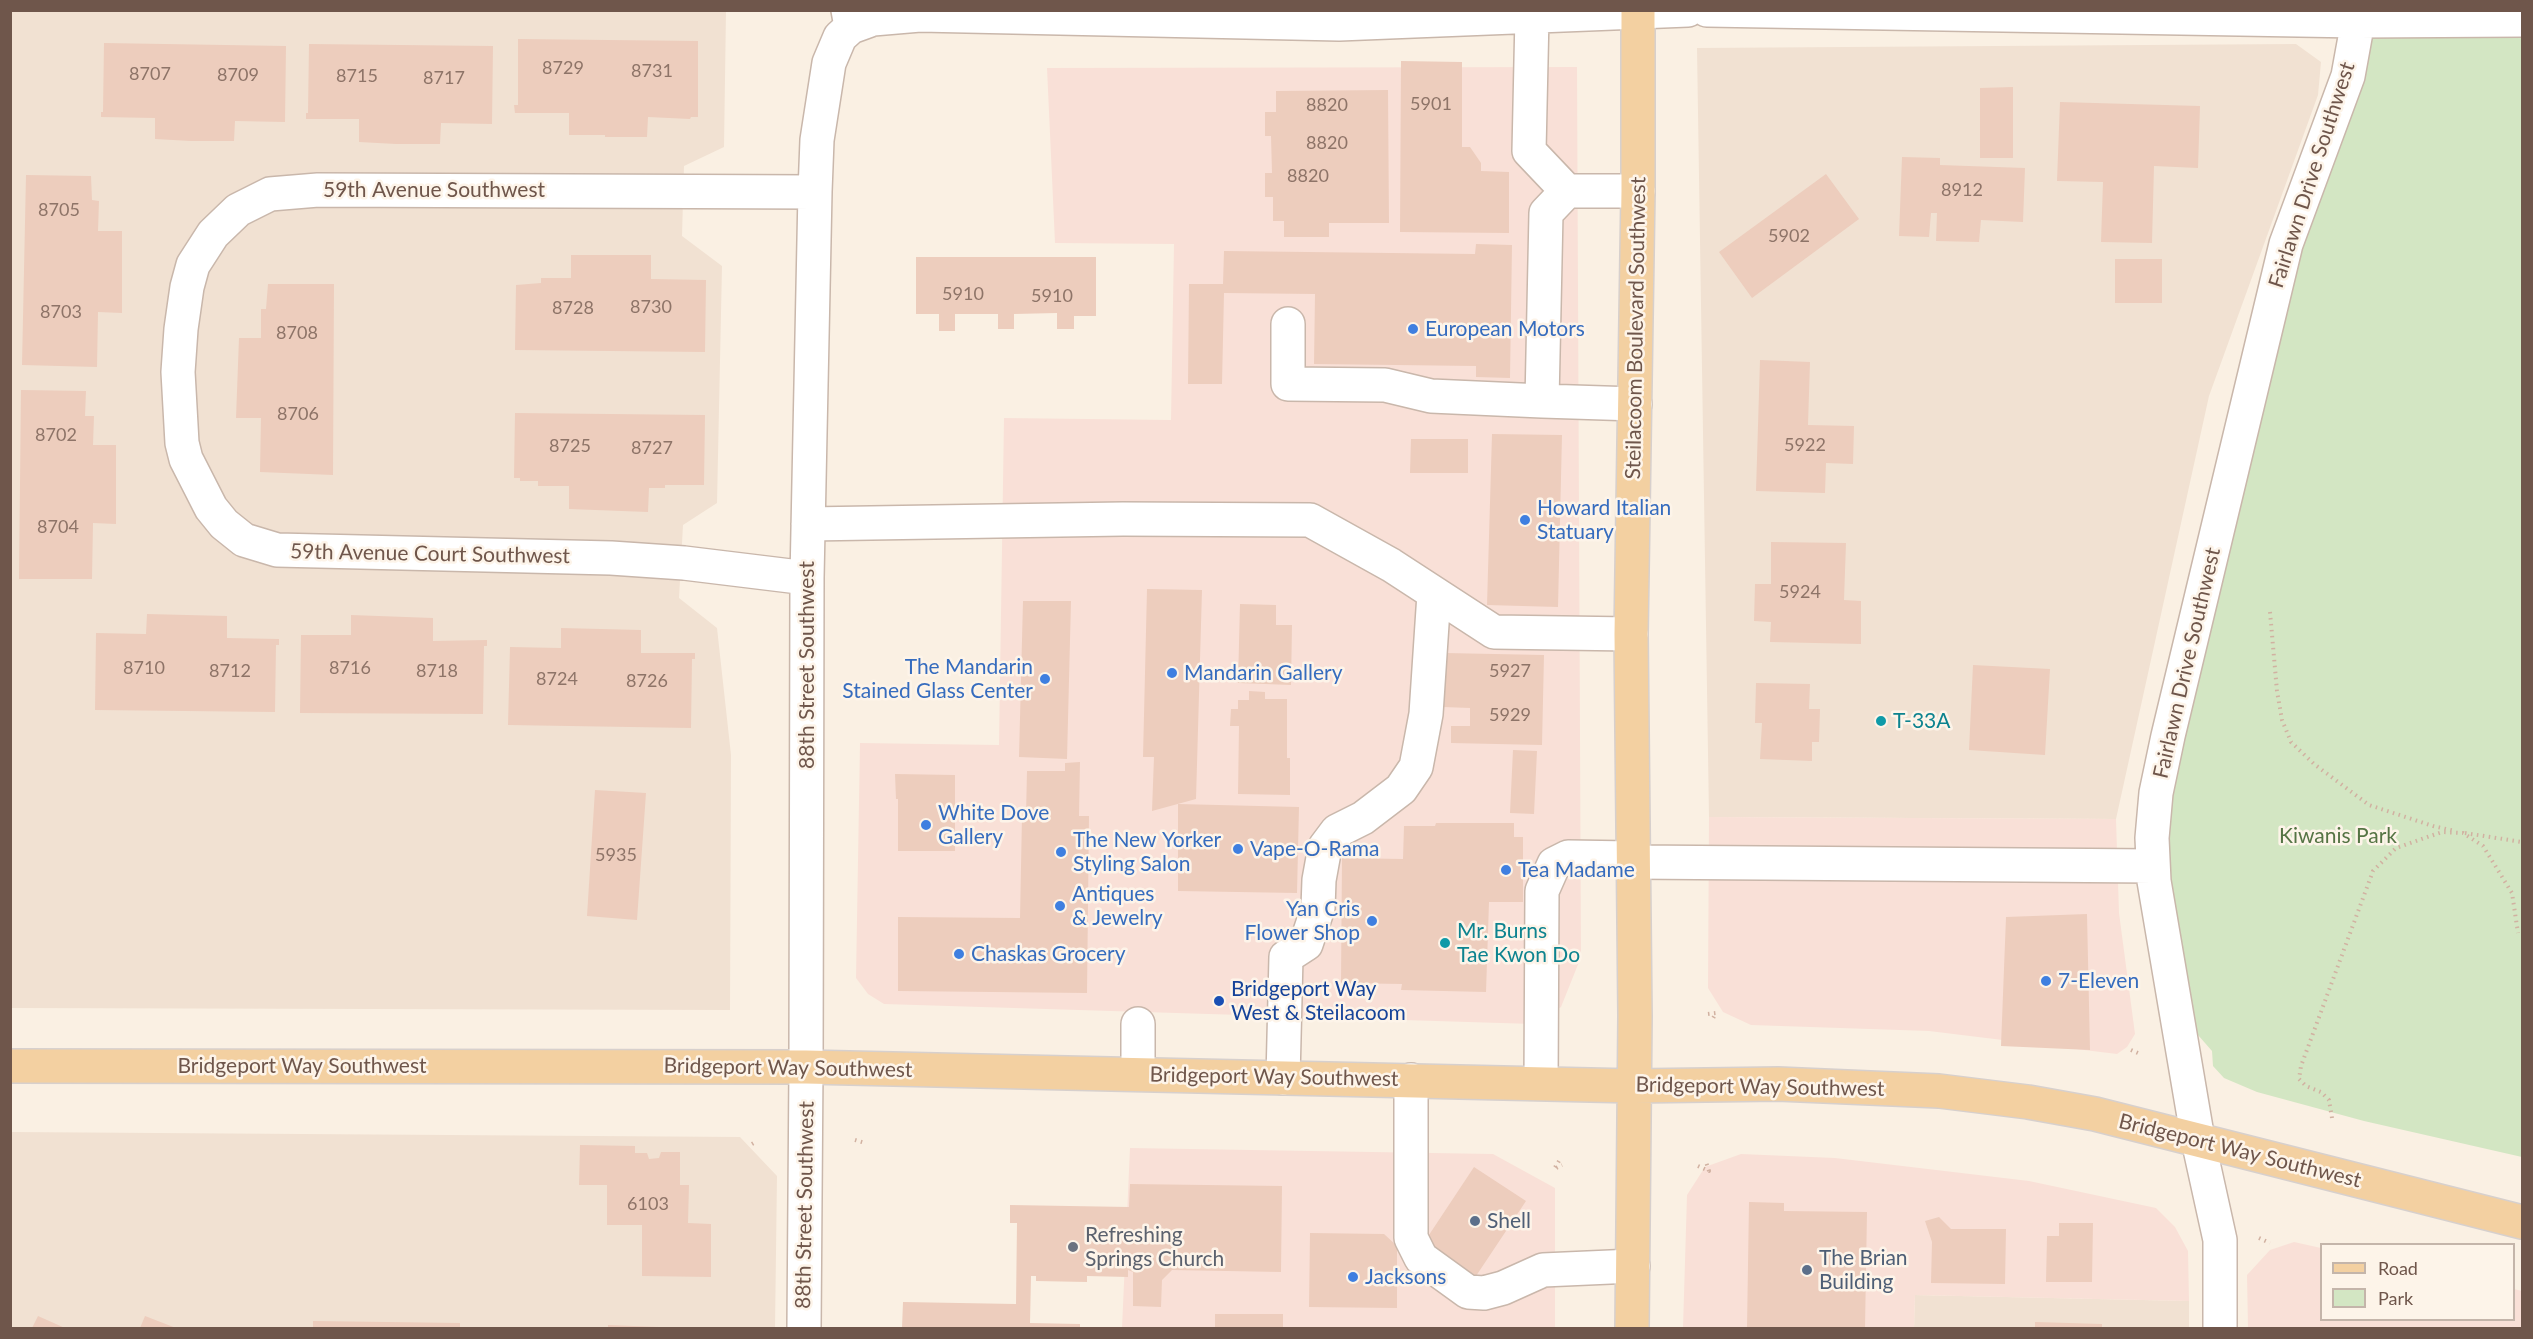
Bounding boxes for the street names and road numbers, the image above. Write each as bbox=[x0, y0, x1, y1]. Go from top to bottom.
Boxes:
street label: Fairlawn Drive Southwest bbox=[2264, 59, 2360, 291]
street label: Steilacoom Boulevard Southwest bbox=[1621, 176, 1651, 480]
street label: 59th Avenue Southwest bbox=[323, 177, 545, 203]
street label: 59th Avenue Court Southwest bbox=[290, 539, 570, 569]
street label: Fairlawn Drive Southwest bbox=[2148, 545, 2226, 781]
street label: 88th Street Southwest bbox=[794, 561, 820, 769]
street label: Bridgeport Way Southwest bbox=[178, 1053, 426, 1079]
street label: Bridgeport Way Southwest bbox=[663, 1053, 913, 1083]
street label: Bridgeport Way Southwest bbox=[1149, 1062, 1399, 1092]
street label: Bridgeport Way Southwest bbox=[1635, 1072, 1885, 1102]
street label: 88th Street Southwest bbox=[791, 1101, 819, 1309]
street label: Bridgeport Way Southwest bbox=[2116, 1109, 2364, 1193]

